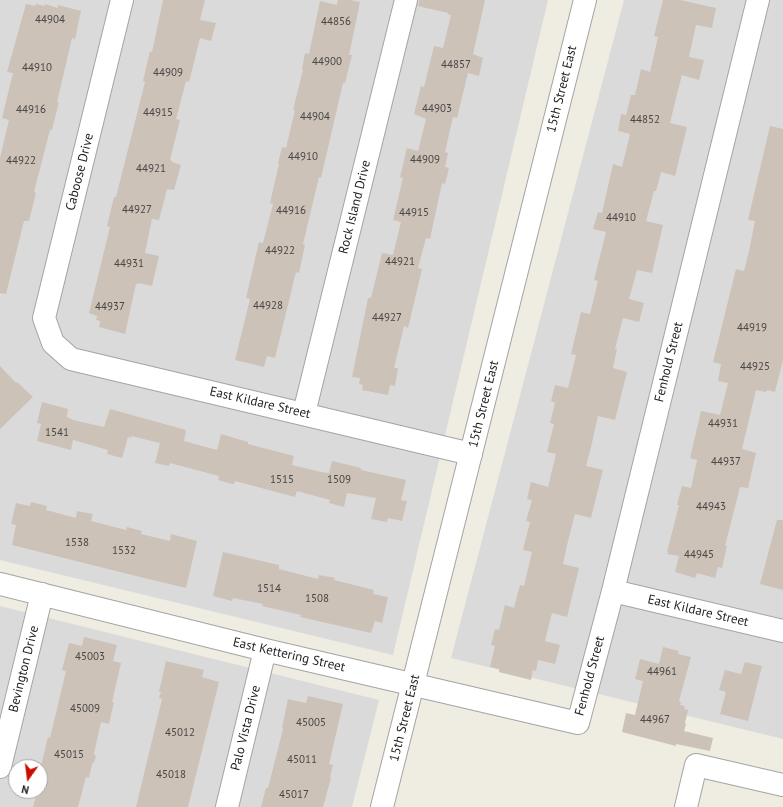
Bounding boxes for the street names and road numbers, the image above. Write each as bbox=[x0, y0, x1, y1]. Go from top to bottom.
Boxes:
street label: 15th Street East bbox=[544, 44, 580, 134]
street label: Caboose Drive bbox=[63, 132, 97, 212]
street label: Rock Island Drive bbox=[336, 159, 374, 255]
street label: Fenhold Street bbox=[652, 320, 686, 404]
street label: 15th Street East bbox=[466, 359, 502, 449]
street label: East Kildare Street bbox=[208, 384, 312, 422]
street label: East Kildare Street bbox=[646, 592, 750, 630]
street label: Bevington Drive bbox=[6, 624, 42, 714]
street label: Fenhold Street bbox=[572, 634, 608, 718]
street label: East Kettering Street bbox=[231, 635, 347, 675]
street label: 15th Street East bbox=[387, 673, 423, 763]
street label: Palo Vista Drive bbox=[228, 684, 264, 772]

